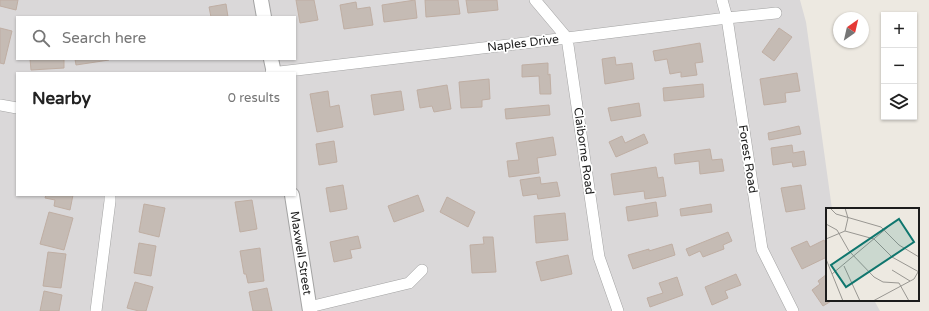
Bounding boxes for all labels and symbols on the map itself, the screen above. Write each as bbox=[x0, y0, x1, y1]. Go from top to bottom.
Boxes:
north arrow bbox=[833, 12, 869, 48]
street label: Naples Drive bbox=[486, 32, 560, 54]
street label: Claiborne Road bbox=[571, 107, 597, 195]
street label: Forest Road bbox=[736, 124, 760, 194]
inset map bbox=[826, 208, 919, 301]
street label: Maxwell Street bbox=[287, 210, 315, 296]

